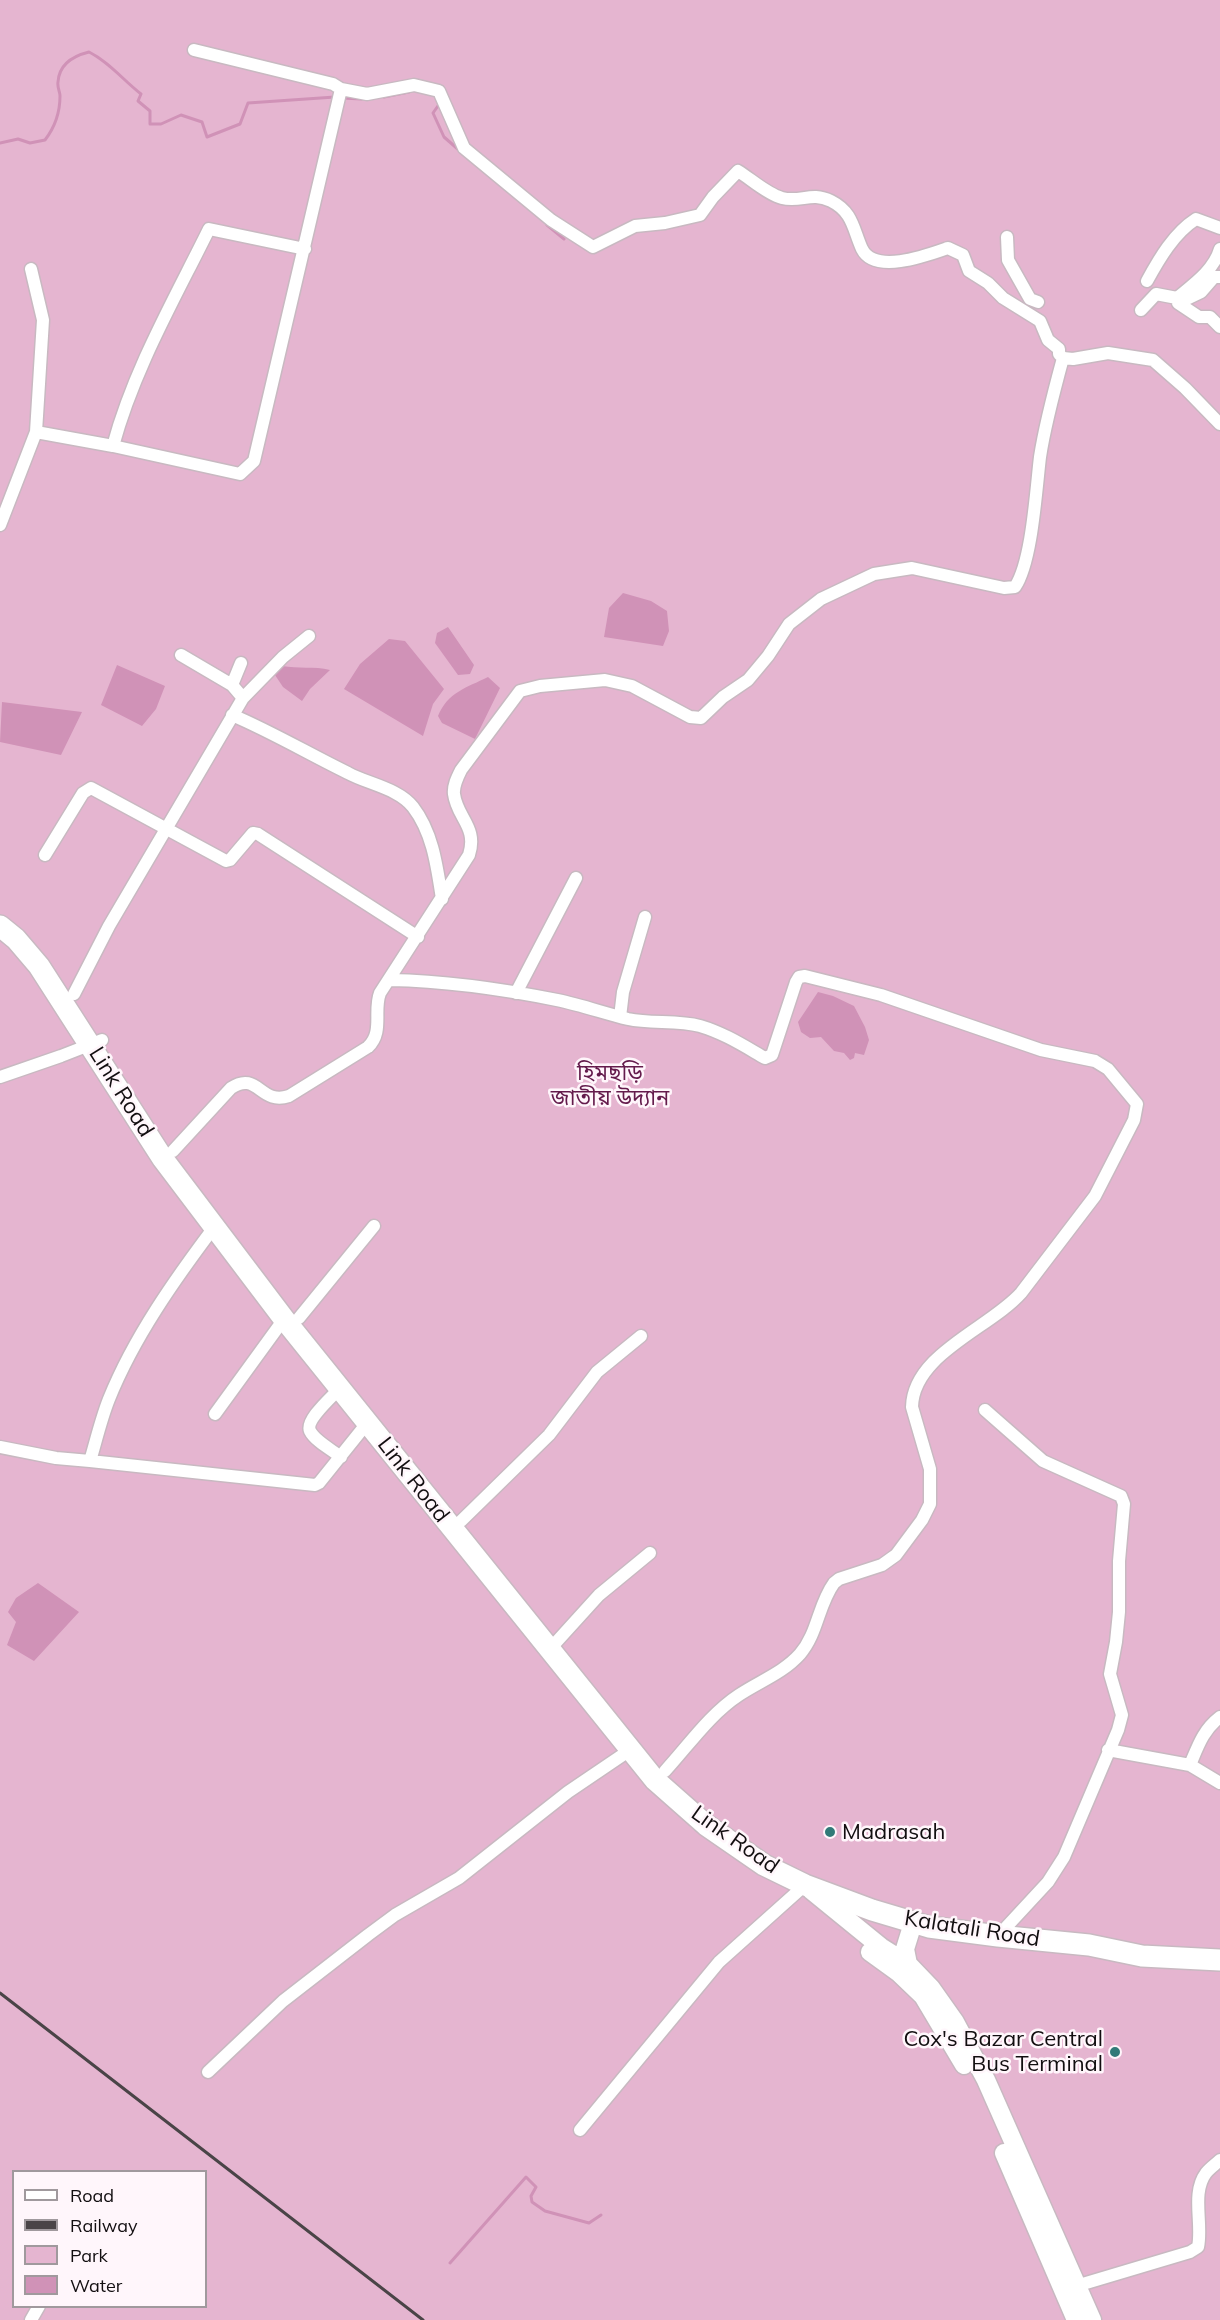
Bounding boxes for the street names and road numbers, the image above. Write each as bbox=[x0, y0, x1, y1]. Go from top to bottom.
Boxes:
street label: Link Road bbox=[83, 1042, 159, 1142]
street label: Link Road bbox=[371, 1432, 455, 1528]
street label: Link Road bbox=[686, 1800, 784, 1880]
street label: Kalatali Road bbox=[902, 1905, 1042, 1953]

